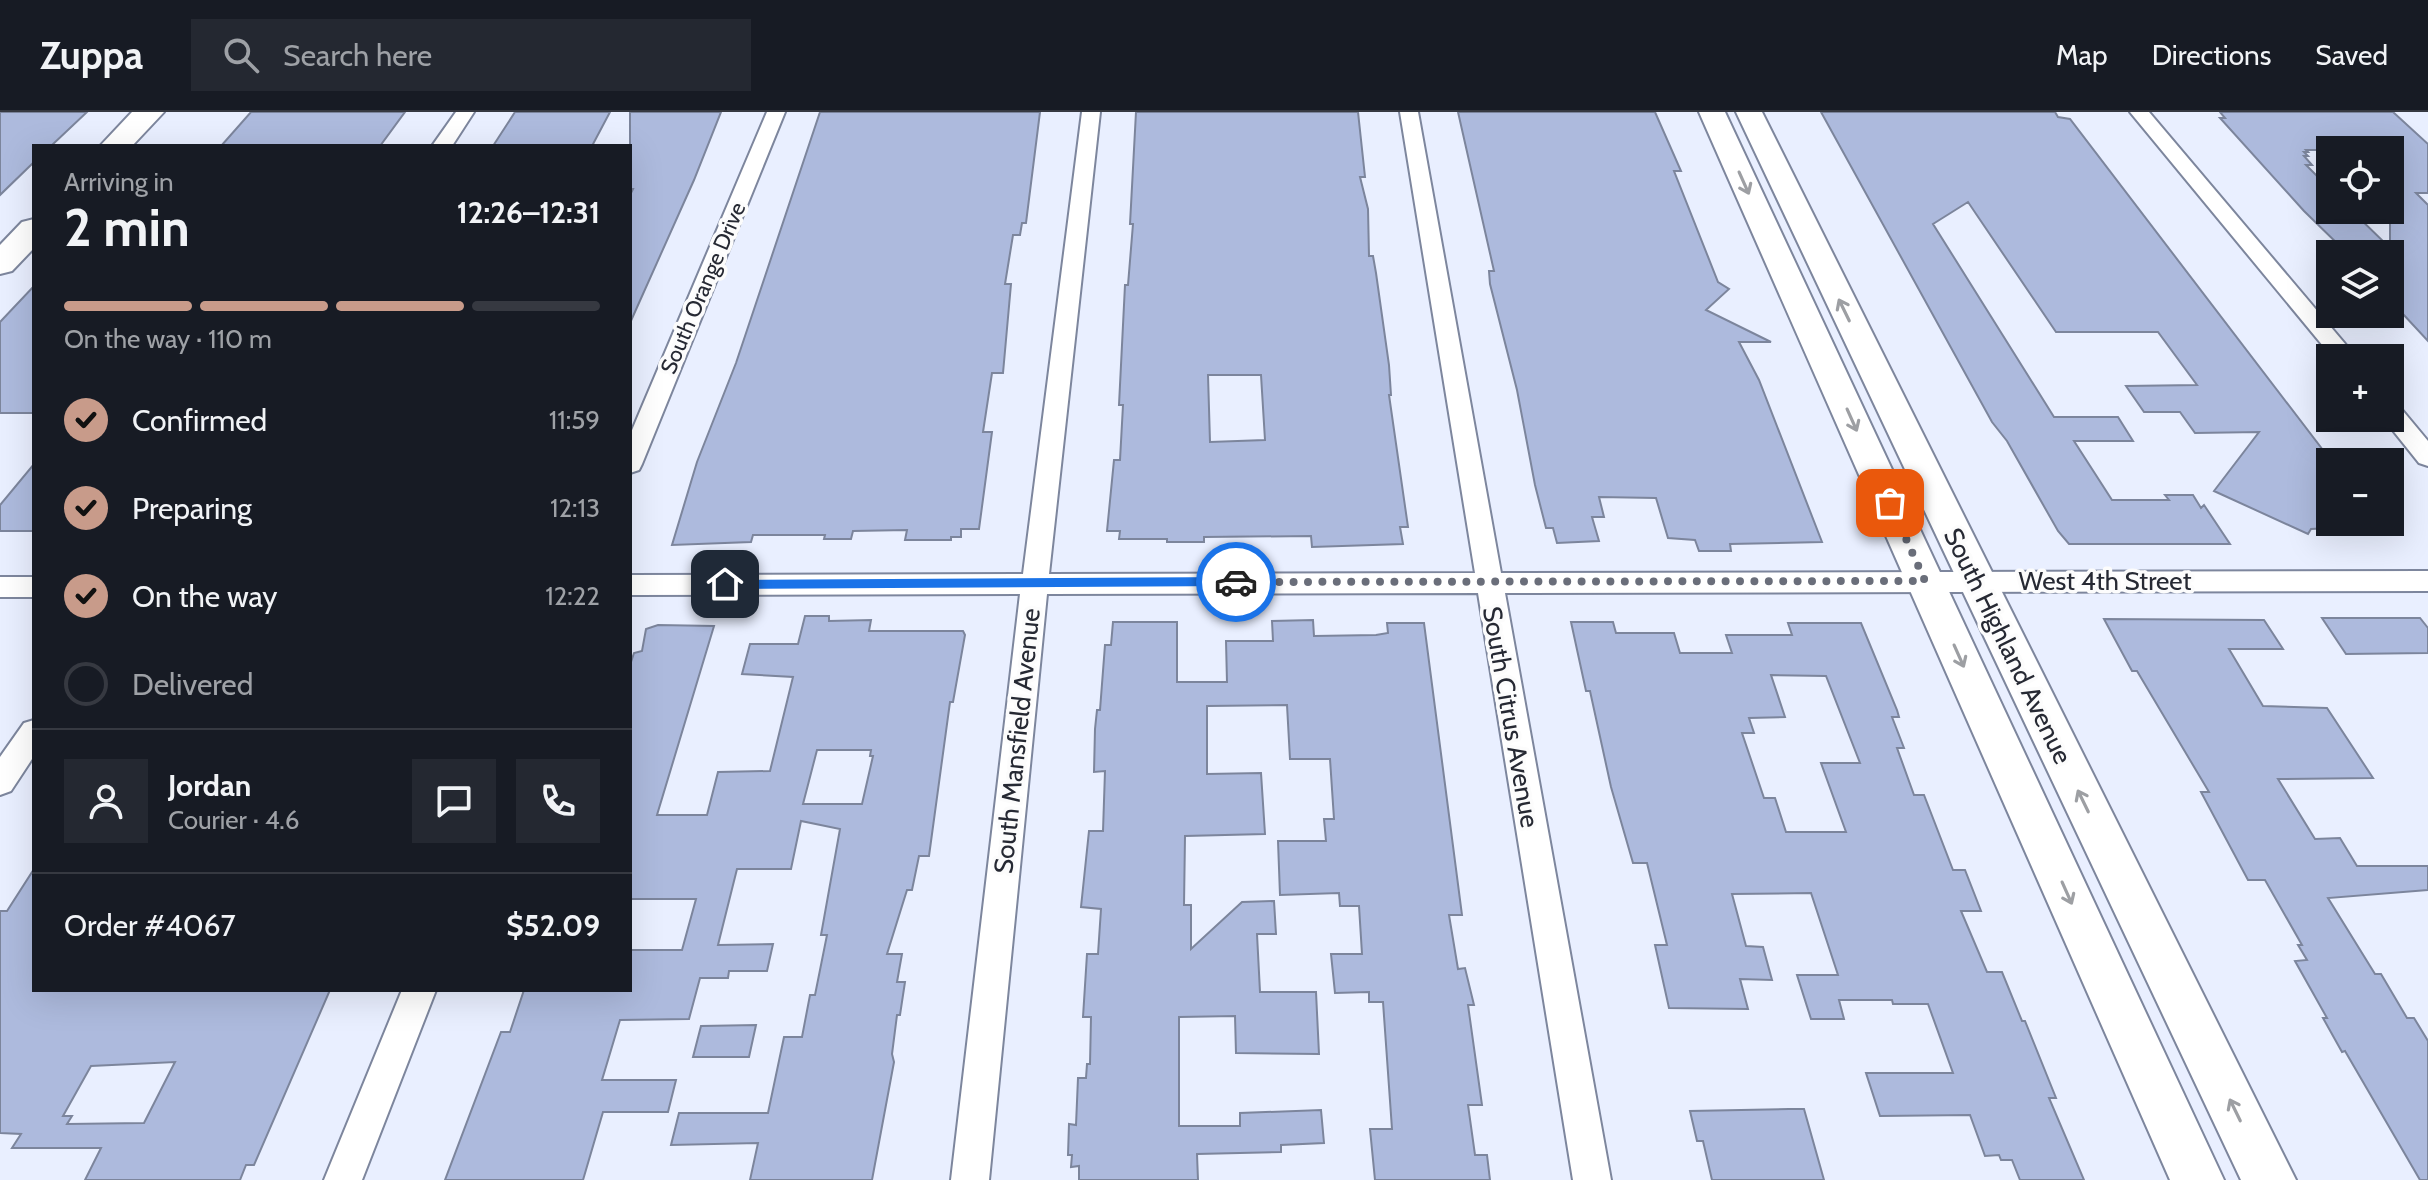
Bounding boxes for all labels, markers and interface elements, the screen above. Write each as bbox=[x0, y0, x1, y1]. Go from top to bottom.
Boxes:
search box bbox=[191, 19, 751, 91]
text: Zuppa bbox=[40, 32, 143, 79]
icon: search bbox=[219, 33, 263, 77]
text: Search here bbox=[283, 37, 432, 74]
text: Map bbox=[2056, 38, 2108, 72]
text: Directions bbox=[2152, 38, 2271, 72]
text: Saved bbox=[2315, 38, 2388, 72]
map controls bbox=[2316, 136, 2404, 536]
button: locate bbox=[2316, 136, 2404, 224]
text: Arriving in bbox=[64, 166, 174, 198]
one-way arrow bbox=[1737, 171, 1752, 195]
text: 12:26–12:31 bbox=[457, 194, 600, 231]
text: 2 min bbox=[64, 196, 190, 259]
street label: South Orange Drive bbox=[655, 198, 751, 378]
button: layers bbox=[2316, 240, 2404, 328]
one-way arrow bbox=[1836, 298, 1852, 322]
text: On the way · 110 m bbox=[64, 323, 272, 355]
button: + bbox=[2316, 344, 2404, 432]
icon: check bbox=[64, 398, 108, 442]
text: Confirmed bbox=[132, 402, 267, 439]
text: 11:59 bbox=[549, 404, 600, 436]
one-way arrow bbox=[1845, 407, 1860, 431]
button: − bbox=[2316, 448, 2404, 536]
pin bbox=[1856, 469, 1924, 537]
icon: bag bbox=[1868, 481, 1912, 525]
icon: check bbox=[64, 486, 108, 530]
text: Preparing bbox=[132, 490, 252, 527]
text: 12:13 bbox=[550, 492, 600, 524]
street label: South Highland Avenue bbox=[1937, 523, 2079, 769]
courier bbox=[1196, 542, 1276, 622]
pin bbox=[691, 550, 759, 618]
icon: car bbox=[1214, 560, 1258, 604]
icon: home bbox=[703, 562, 747, 606]
street label: West 4th Street bbox=[2019, 565, 2192, 597]
icon: check bbox=[64, 574, 108, 618]
text: On the way bbox=[132, 578, 277, 615]
text: 12:22 bbox=[545, 580, 600, 612]
street label: South Citrus Avenue bbox=[1476, 604, 1546, 830]
street label: South Mansfield Avenue bbox=[987, 607, 1047, 875]
one-way arrow bbox=[1952, 644, 1967, 668]
text: Delivered bbox=[132, 666, 253, 703]
button: person bbox=[64, 759, 148, 843]
button: chat bbox=[412, 759, 496, 843]
button: phone bbox=[516, 759, 600, 843]
text: Jordan bbox=[168, 767, 251, 804]
one-way arrow bbox=[2075, 789, 2091, 813]
text: Courier · 4.6 bbox=[168, 804, 300, 836]
one-way arrow bbox=[2060, 881, 2075, 905]
text: Order #4067 bbox=[64, 907, 236, 944]
text: $52.09 bbox=[506, 907, 600, 944]
one-way arrow bbox=[2226, 1099, 2241, 1122]

